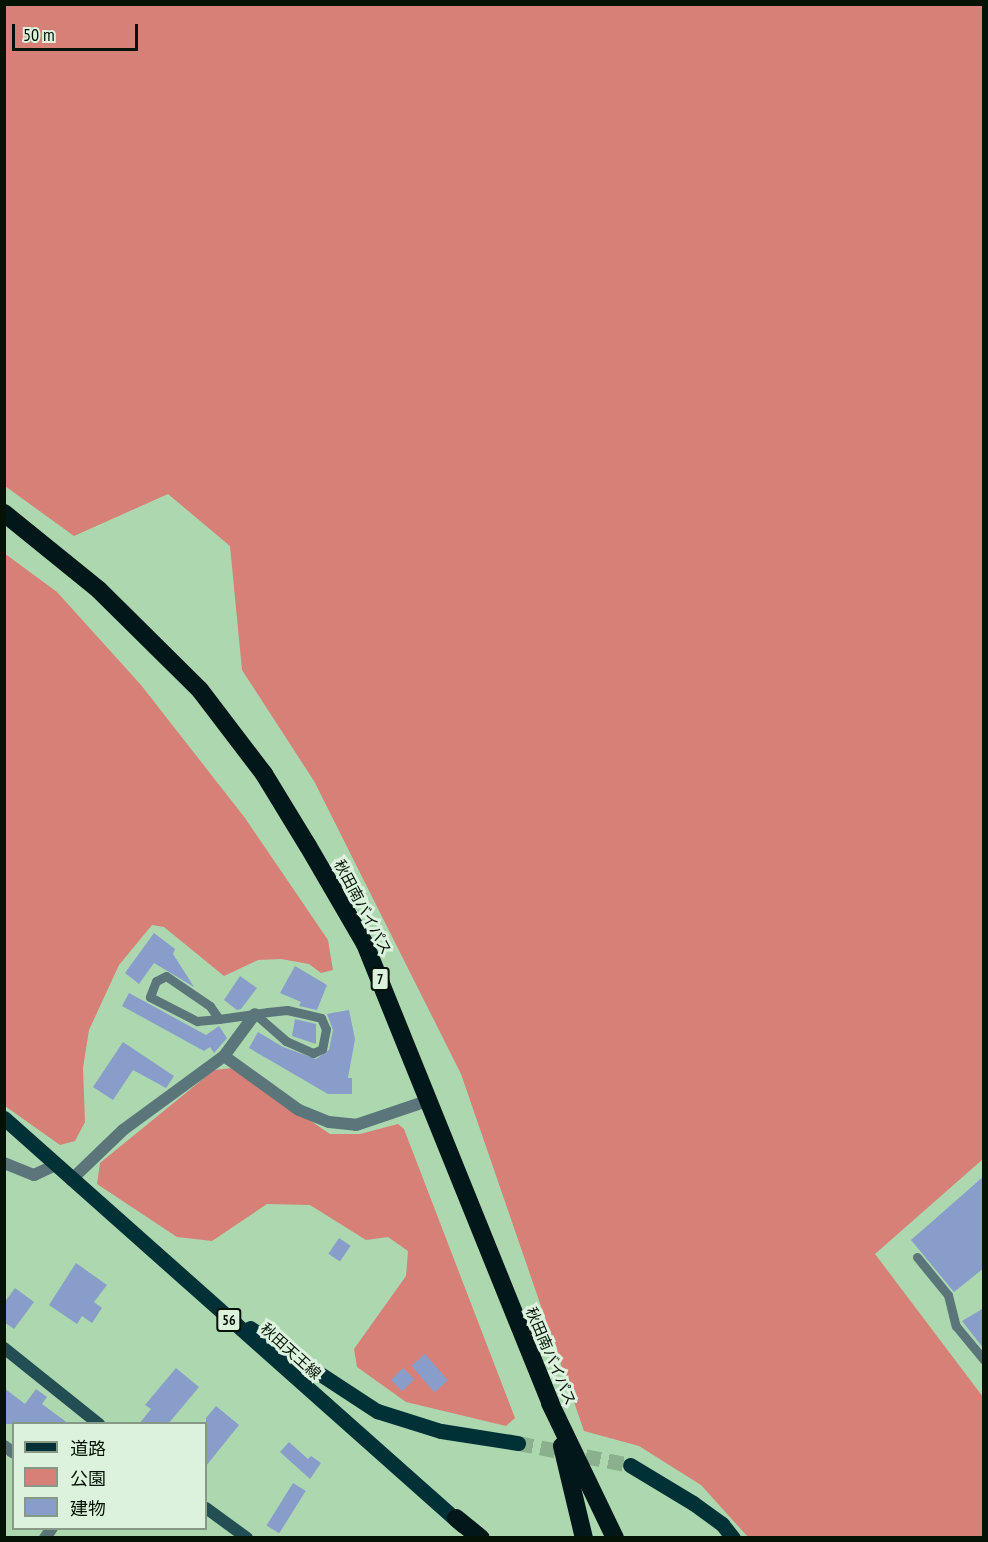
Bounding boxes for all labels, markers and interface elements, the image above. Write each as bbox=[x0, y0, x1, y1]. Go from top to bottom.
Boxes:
scale bar bbox=[15, 12, 141, 50]
text: 50 m bbox=[23, 23, 55, 46]
street label: 秋田南バイパス bbox=[330, 856, 396, 958]
road number: 7 bbox=[370, 968, 391, 990]
street label: 秋田南バイパス bbox=[522, 1304, 580, 1408]
road number: 56 bbox=[216, 1309, 242, 1331]
street label: 秋田天王線 bbox=[257, 1319, 325, 1383]
legend bbox=[12, 1422, 207, 1530]
text: 道路 bbox=[70, 1437, 106, 1460]
text: 公園 bbox=[70, 1467, 106, 1490]
text: 建物 bbox=[70, 1497, 106, 1520]

